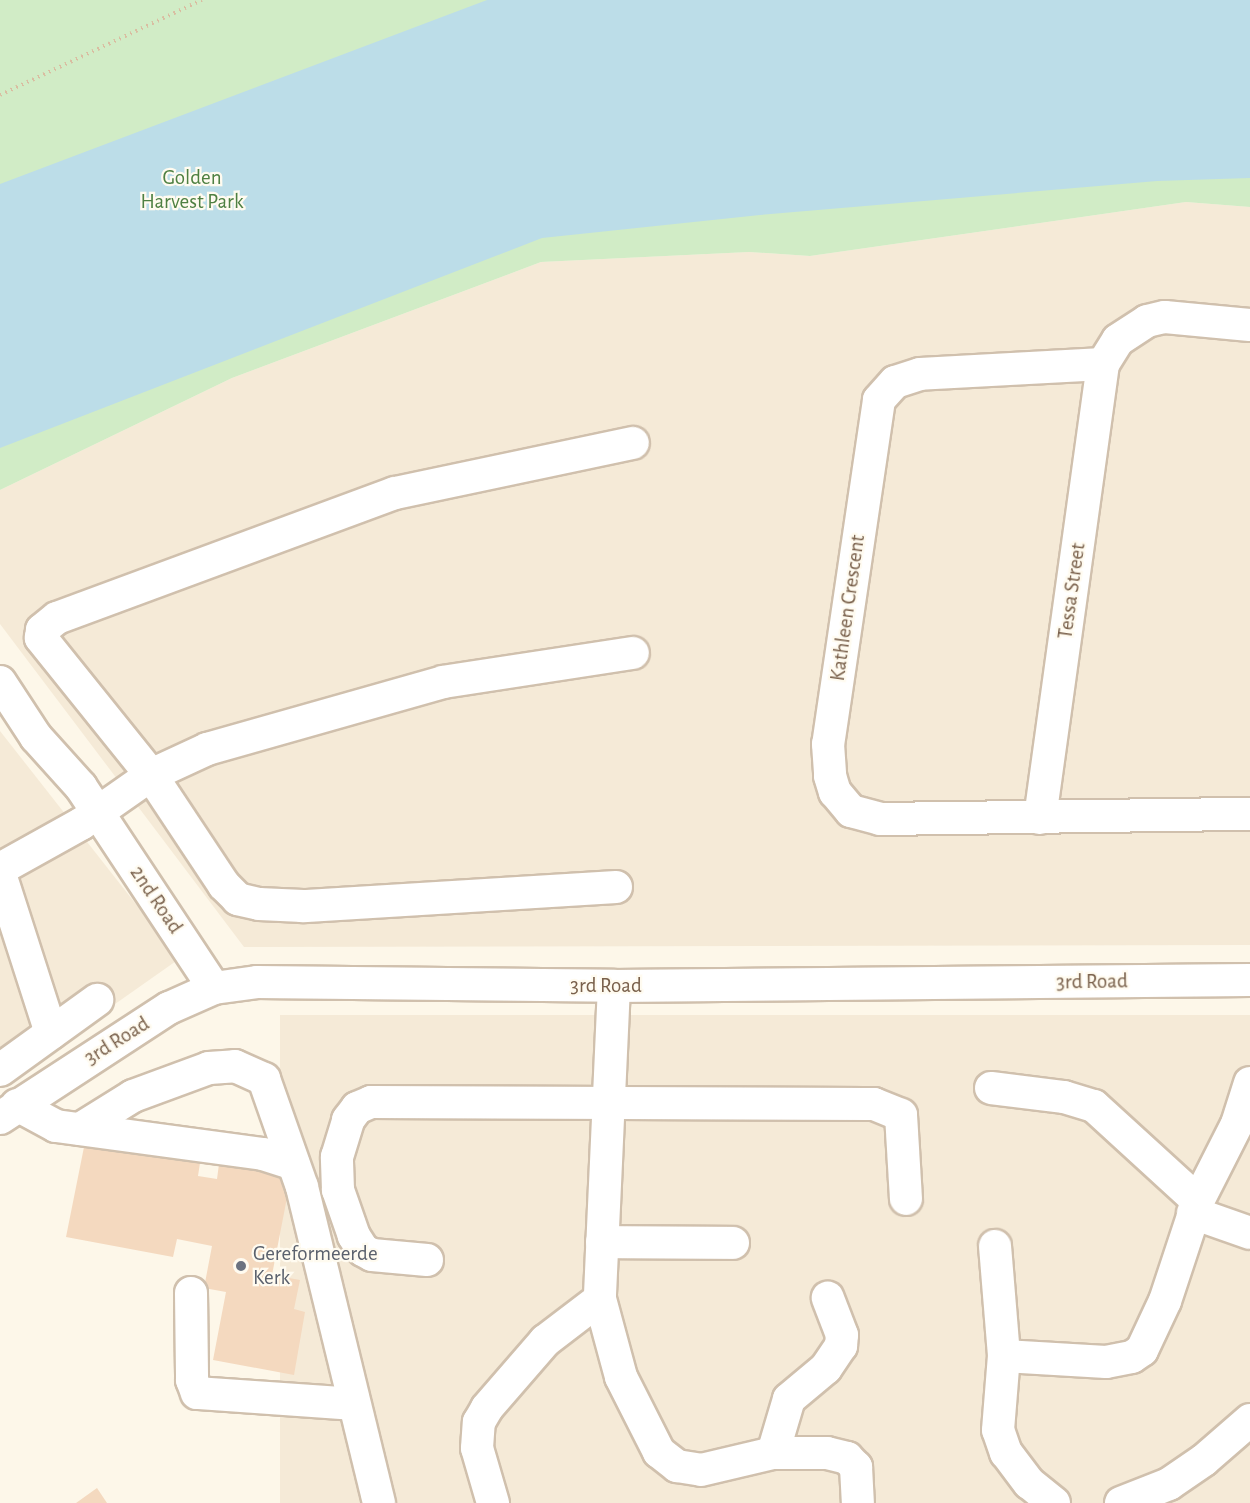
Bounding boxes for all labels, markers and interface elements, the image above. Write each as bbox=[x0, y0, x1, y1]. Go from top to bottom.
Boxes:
park label: Golden Harvest Park bbox=[141, 165, 243, 215]
street label: Kathleen Crescent bbox=[825, 533, 871, 683]
street label: Tessa Street bbox=[1053, 541, 1091, 641]
street label: 2nd Road bbox=[124, 861, 188, 939]
street label: 3rd Road bbox=[1056, 969, 1128, 995]
street label: 3rd Road bbox=[570, 973, 642, 999]
street label: 3rd Road bbox=[80, 1011, 154, 1071]
place label: Gereformeerde Kerk bbox=[253, 1241, 378, 1291]
marker: Gereformeerde Kerk bbox=[234, 1259, 248, 1273]

